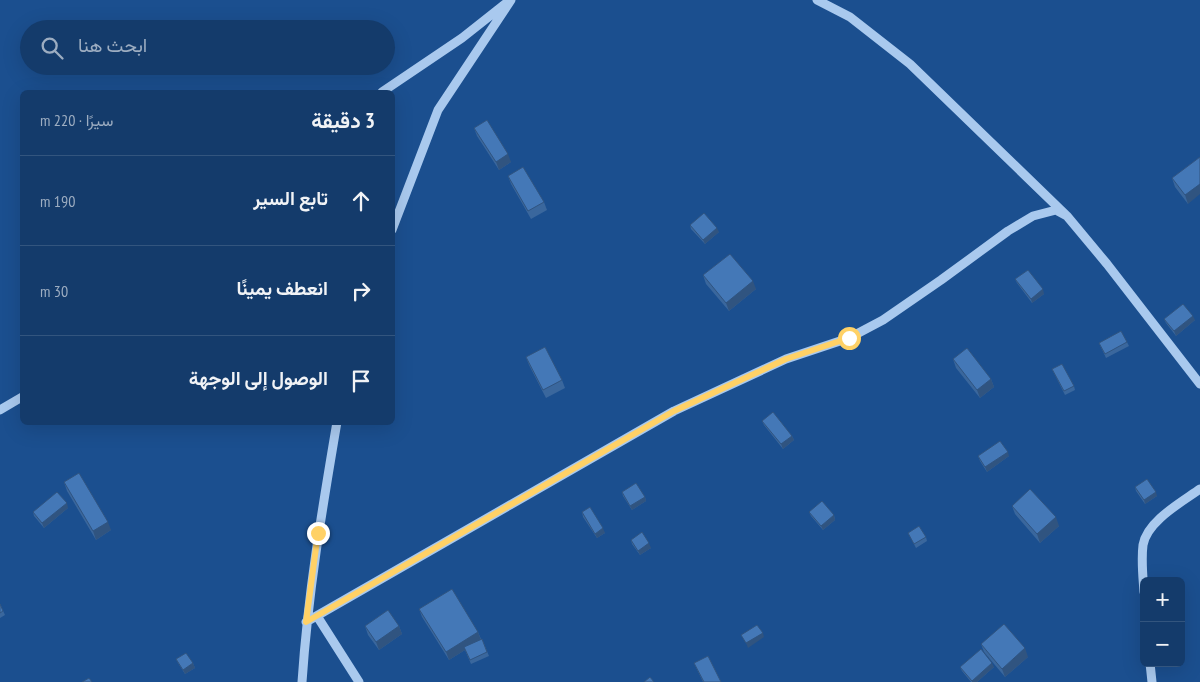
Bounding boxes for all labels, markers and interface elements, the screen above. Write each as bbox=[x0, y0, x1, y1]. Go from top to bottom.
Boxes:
search box bbox=[20, 20, 395, 75]
text: ابحث هنا bbox=[78, 33, 147, 57]
icon: search bbox=[38, 34, 66, 62]
text: 3 دقيقة bbox=[311, 107, 375, 134]
text: سيرًا · 220 m bbox=[40, 110, 113, 130]
text: تابع السير bbox=[253, 186, 328, 210]
icon: ahead bbox=[347, 187, 375, 215]
text: 190 m bbox=[40, 191, 75, 211]
text: انعطف يمينًا bbox=[237, 276, 328, 300]
icon: right bbox=[347, 277, 375, 305]
text: 30 m bbox=[40, 281, 68, 301]
route start bbox=[838, 327, 861, 350]
text: الوصول إلى الوجهة bbox=[189, 366, 328, 390]
icon: arrive bbox=[347, 367, 375, 395]
route end bbox=[307, 522, 330, 545]
map controls bbox=[1140, 577, 1185, 667]
button: + bbox=[1140, 577, 1185, 622]
button: − bbox=[1140, 622, 1185, 667]

